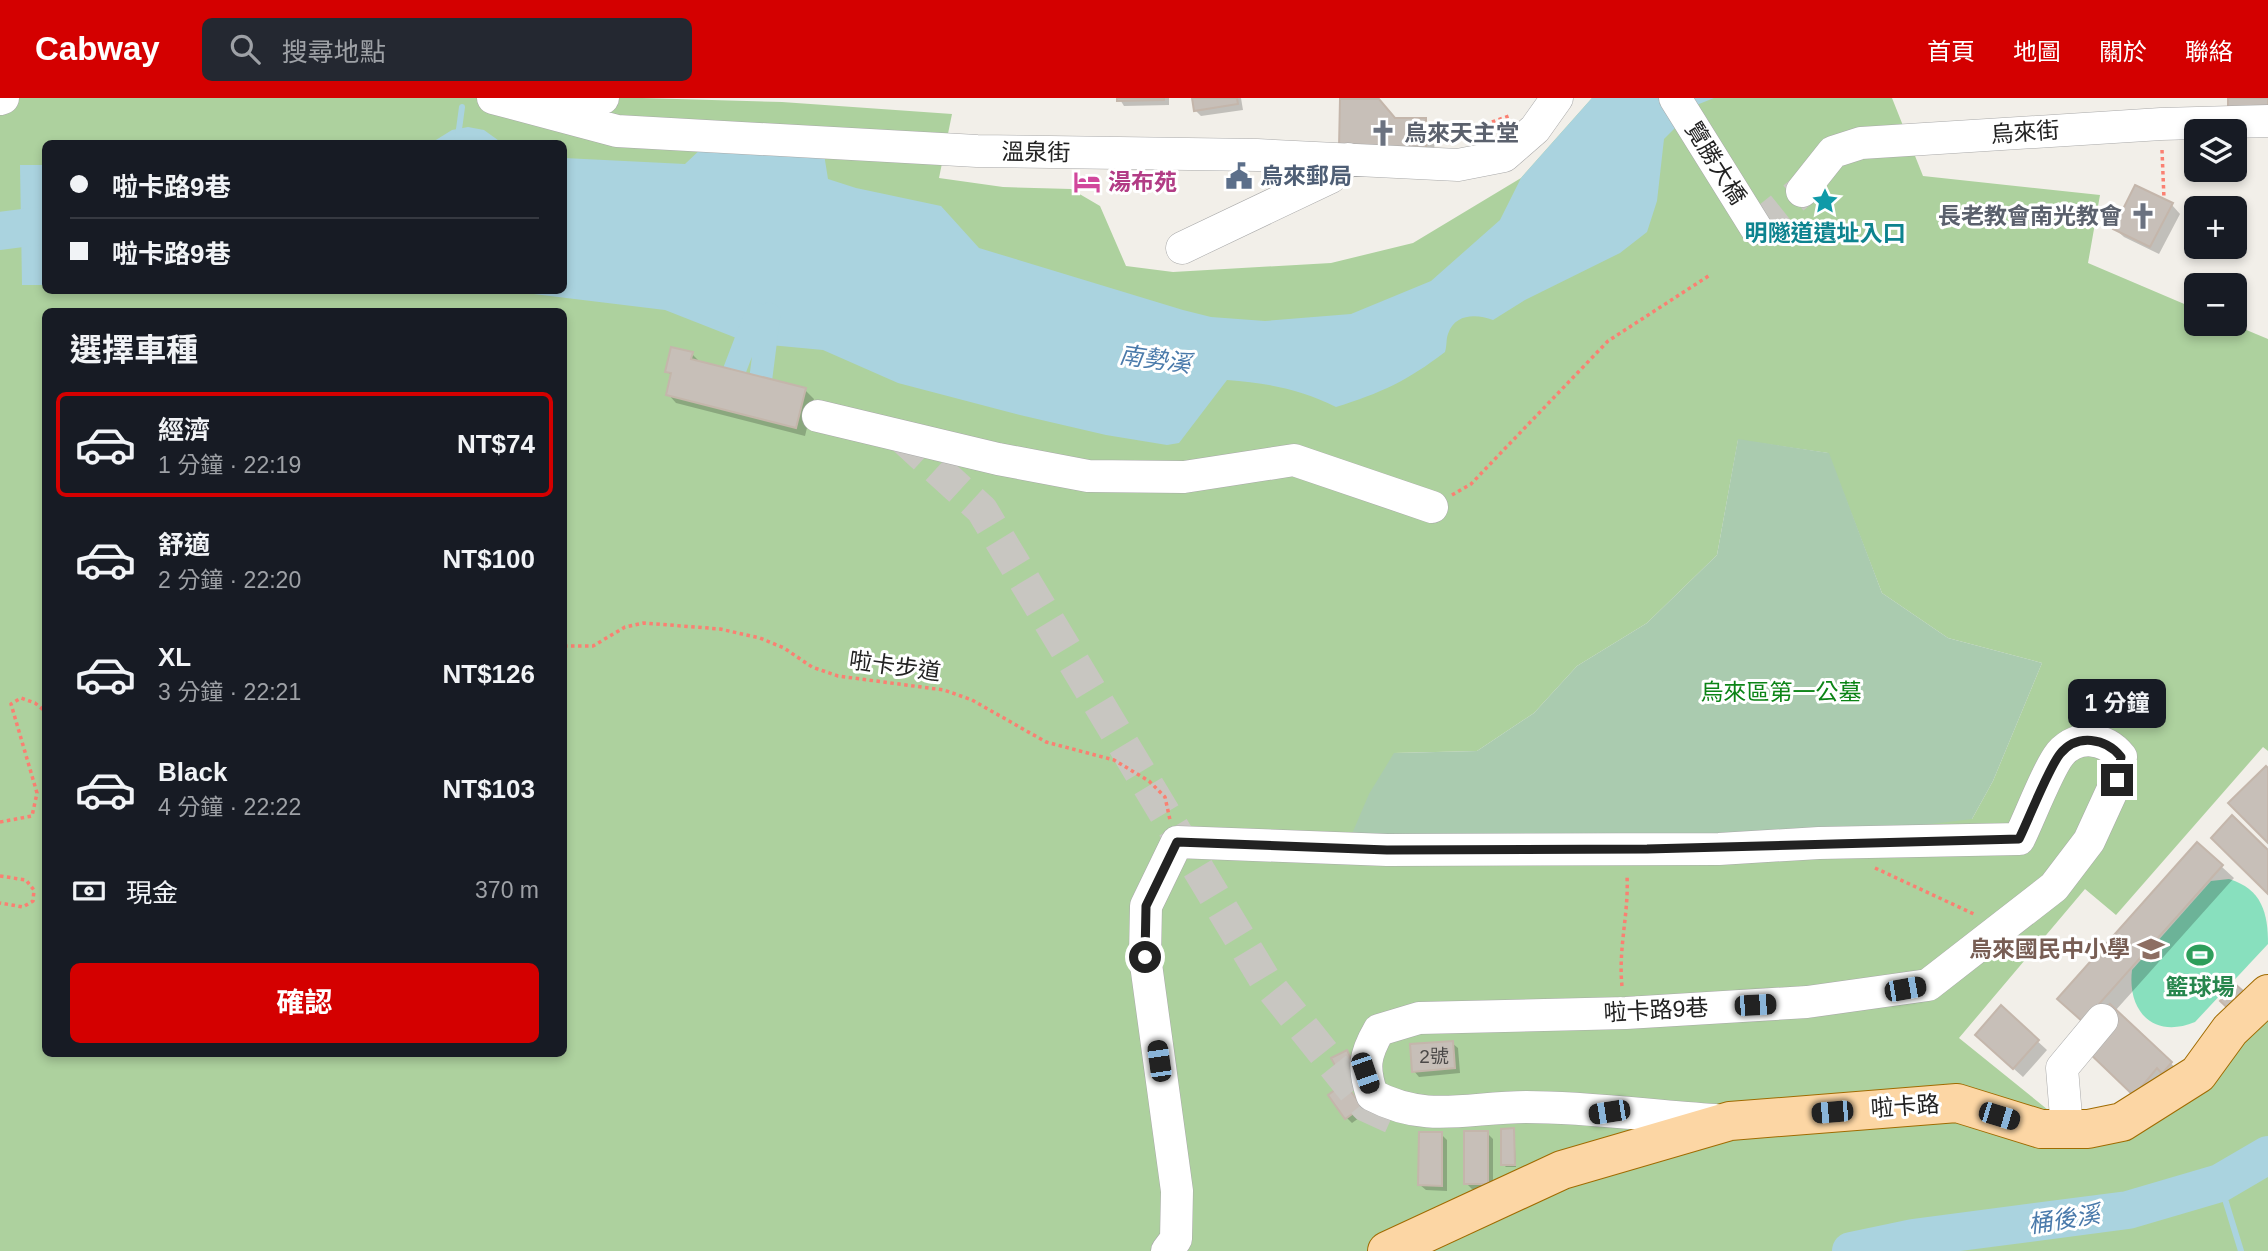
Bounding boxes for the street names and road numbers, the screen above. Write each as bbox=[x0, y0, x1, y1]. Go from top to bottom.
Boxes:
street label: 覽勝大橋 bbox=[1681, 117, 1751, 209]
street label: 烏來街 bbox=[1990, 117, 2060, 147]
street label: 溫泉街 bbox=[1001, 138, 1071, 166]
street label: 啦卡步道 bbox=[848, 647, 942, 685]
street label: 啦卡路9巷 bbox=[1603, 994, 1709, 1026]
street label: 啦卡路 bbox=[1870, 1091, 1940, 1121]

